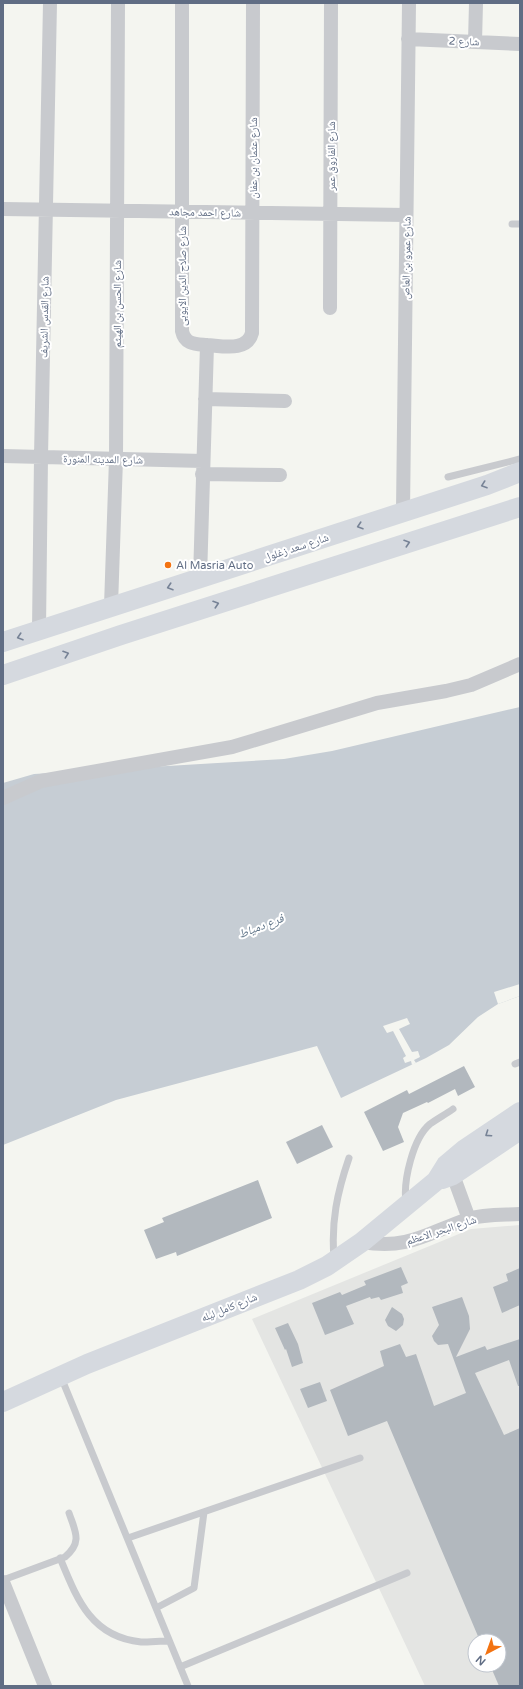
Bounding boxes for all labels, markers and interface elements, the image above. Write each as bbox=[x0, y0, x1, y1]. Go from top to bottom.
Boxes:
street label: شارع 2 bbox=[448, 34, 480, 49]
street label: شارع عثمان بن عفان bbox=[247, 117, 260, 199]
street label: شارع الفاروق عمر bbox=[325, 121, 338, 192]
street label: شارع احمد مجاهد bbox=[169, 205, 241, 220]
street label: شارع عمرو بن العاص bbox=[399, 216, 414, 300]
street label: شارع صلاح الدين الايوبى bbox=[176, 226, 189, 326]
street label: شارع الحسن بن الهيثم bbox=[111, 260, 125, 348]
street label: شارع القدس الشريف bbox=[37, 276, 52, 358]
street label: شارع المدينه المنورة bbox=[63, 452, 143, 467]
one-way arrow bbox=[480, 481, 487, 489]
one-way arrow bbox=[357, 521, 364, 530]
street label: شارع سعد زغلول bbox=[262, 531, 330, 564]
one-way arrow bbox=[403, 539, 410, 548]
place label: Al Masria Auto bbox=[176, 559, 254, 572]
marker: Al Masria Auto bbox=[163, 560, 173, 570]
one-way arrow bbox=[166, 582, 173, 591]
one-way arrow bbox=[213, 600, 220, 609]
one-way arrow bbox=[16, 632, 23, 640]
one-way arrow bbox=[63, 650, 70, 658]
water label: فرع دمياط bbox=[236, 911, 287, 942]
one-way arrow bbox=[485, 1129, 492, 1136]
street label: شارع البحر الاعظم bbox=[404, 1213, 478, 1249]
street label: شارع كامل ليله bbox=[199, 1290, 259, 1325]
north arrow bbox=[467, 1633, 507, 1673]
text: N bbox=[473, 1652, 488, 1668]

